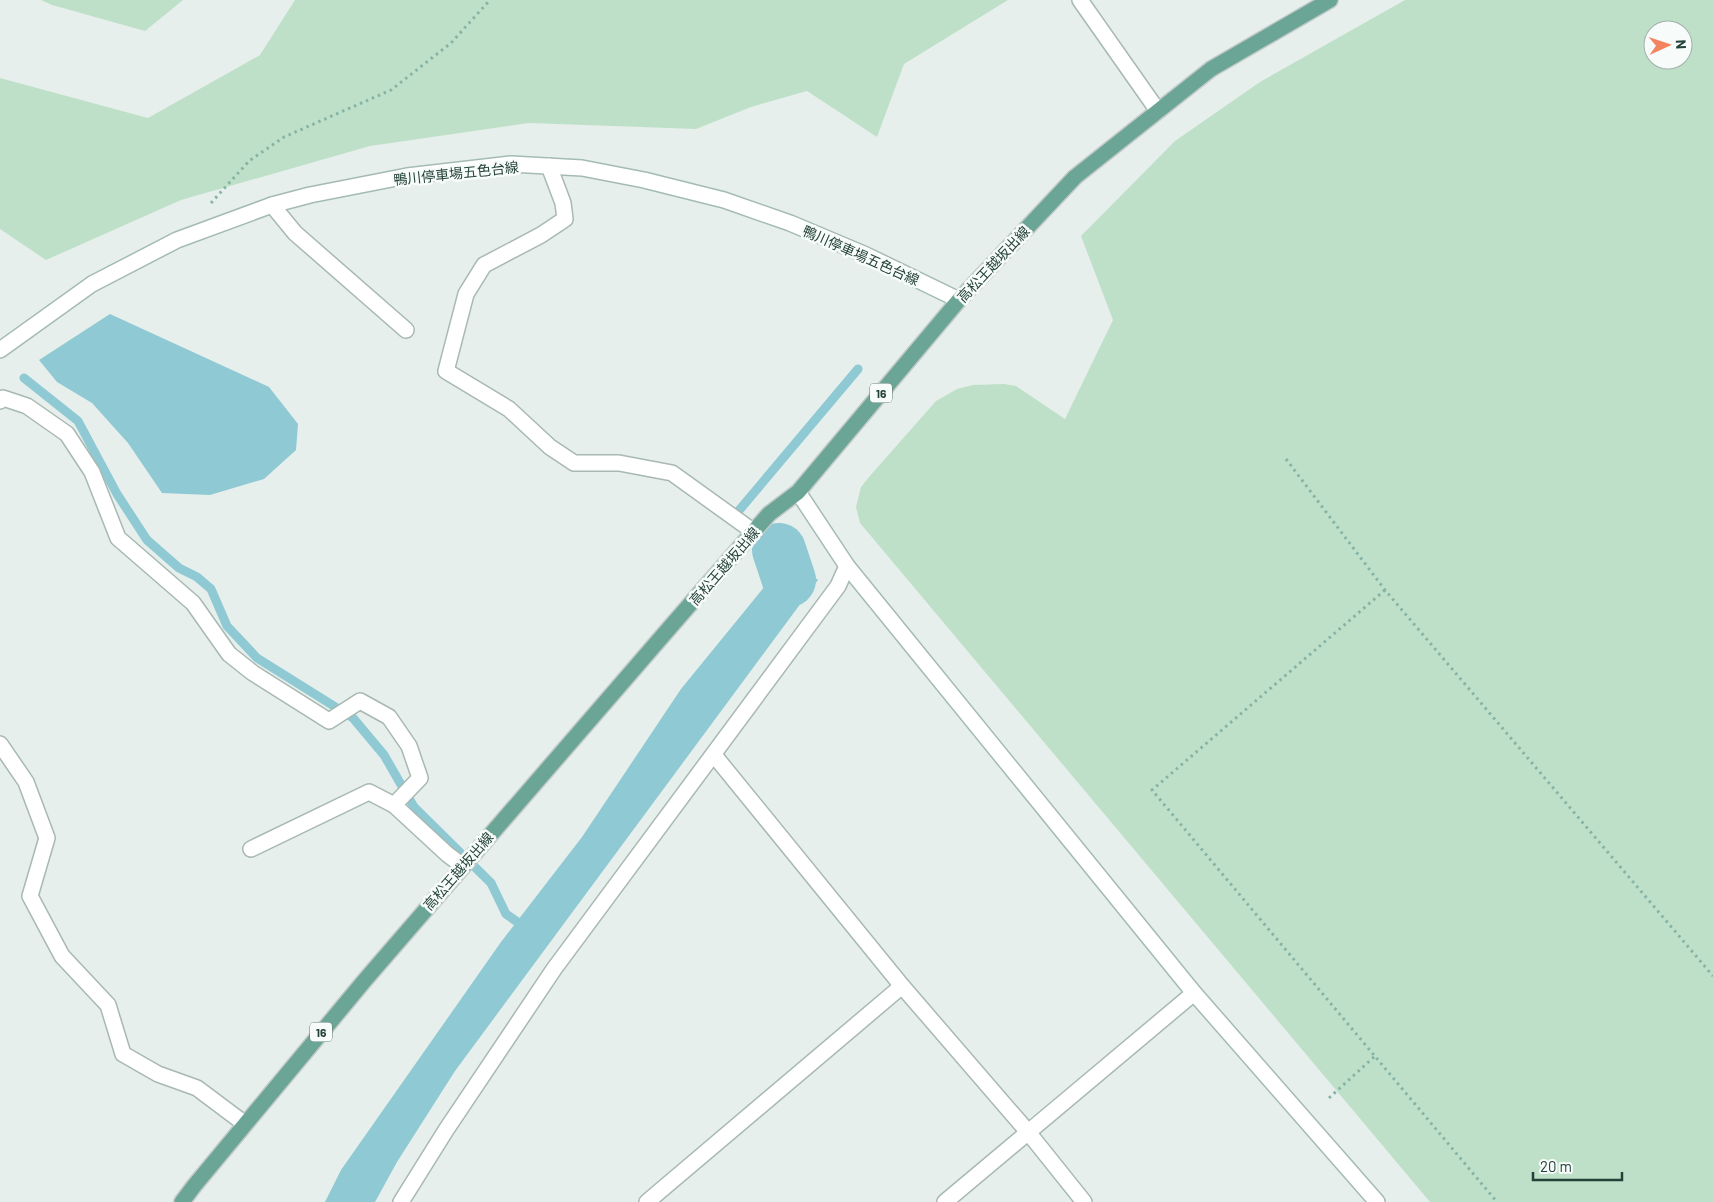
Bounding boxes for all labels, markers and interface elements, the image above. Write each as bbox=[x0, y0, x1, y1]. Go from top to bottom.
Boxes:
north arrow bbox=[1643, 20, 1693, 70]
text: N bbox=[1673, 39, 1690, 49]
street label: 鴨川停車場五色台線 bbox=[392, 158, 520, 188]
street label: 鴨川停車場五色台線 bbox=[800, 222, 922, 288]
street label: 高松王越坂出線 bbox=[953, 222, 1033, 306]
road number: 16 bbox=[870, 383, 892, 402]
street label: 高松王越坂出線 bbox=[685, 523, 763, 609]
street label: 高松王越坂出線 bbox=[419, 828, 497, 914]
road number: 16 bbox=[310, 1022, 332, 1042]
scale bar bbox=[1533, 1150, 1622, 1182]
text: 20 m bbox=[1540, 1157, 1572, 1175]

